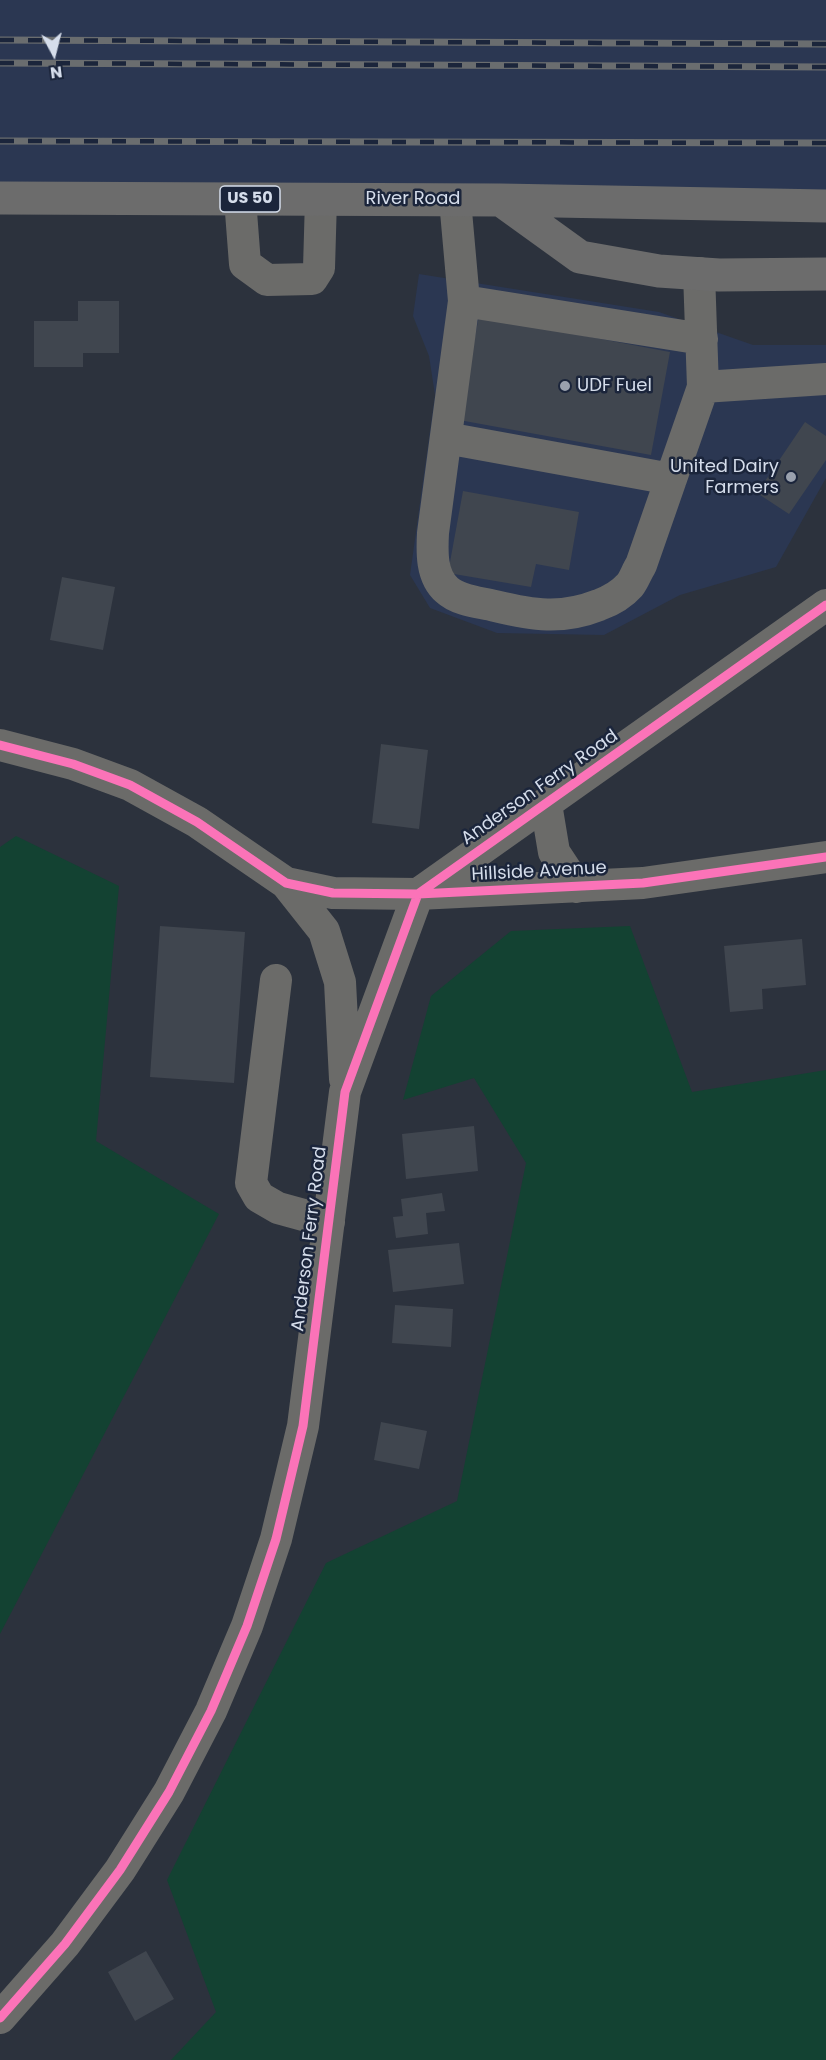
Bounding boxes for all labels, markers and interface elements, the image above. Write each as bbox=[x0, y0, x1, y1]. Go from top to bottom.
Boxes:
north arrow bbox=[24, 24, 84, 84]
text: N bbox=[49, 60, 64, 85]
road number: US 50 bbox=[220, 186, 280, 212]
street label: River Road bbox=[366, 188, 460, 210]
place label: UDF Fuel bbox=[577, 375, 652, 397]
marker: UDF Fuel bbox=[558, 379, 572, 393]
place label: United Dairy Farmers bbox=[670, 456, 779, 498]
marker: United Dairy Farmers bbox=[784, 470, 798, 484]
street label: Anderson Ferry Road bbox=[457, 726, 623, 850]
street label: Hillside Avenue bbox=[471, 858, 607, 886]
street label: Anderson Ferry Road bbox=[288, 1145, 332, 1333]

